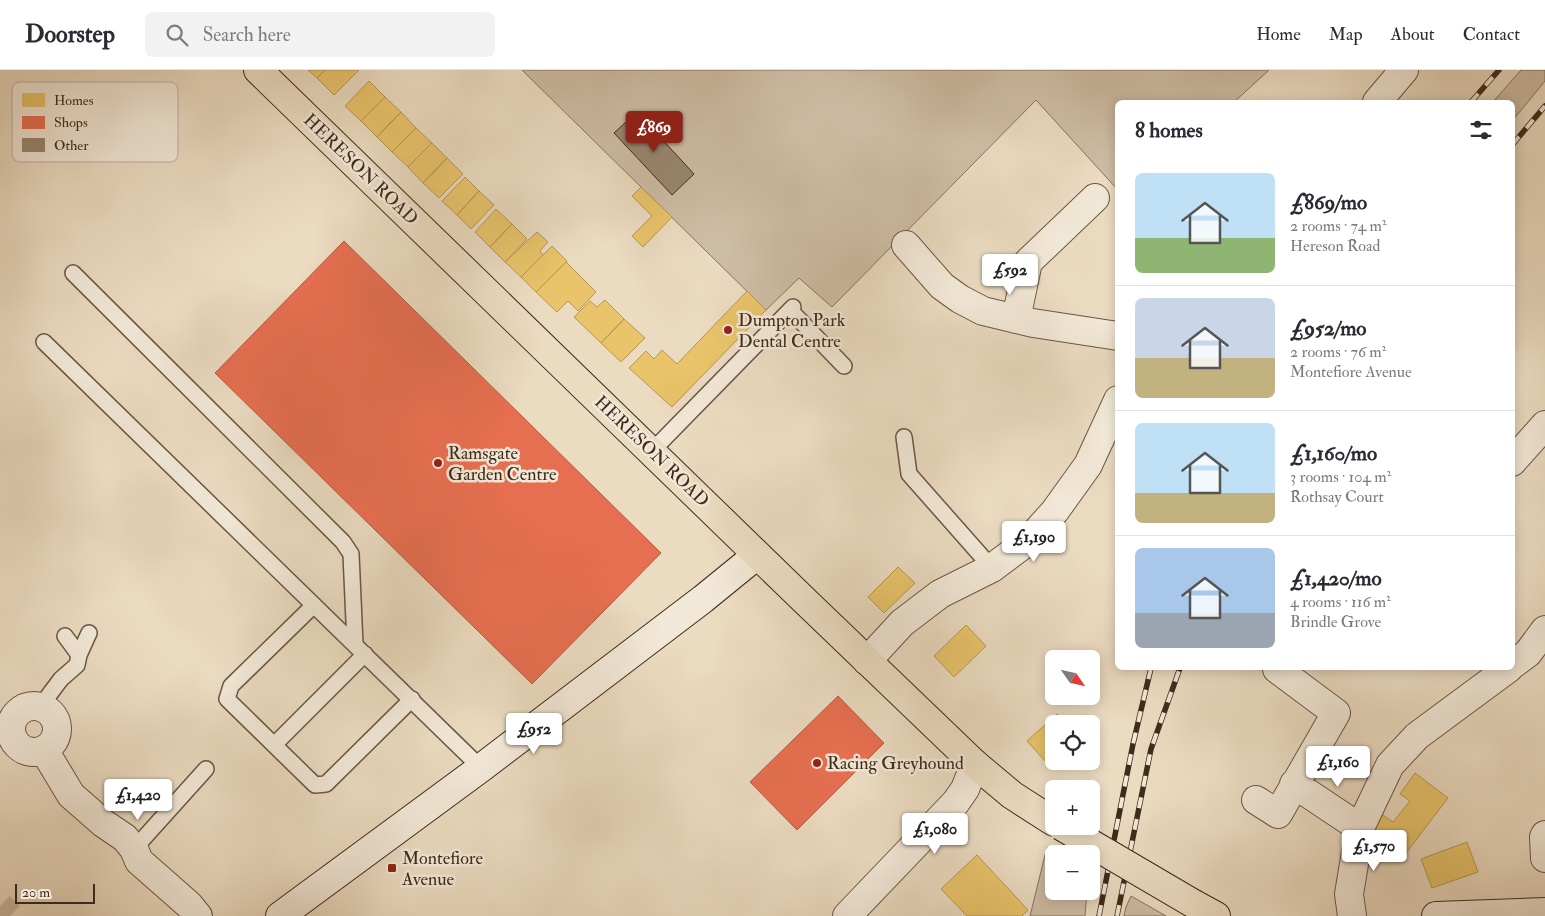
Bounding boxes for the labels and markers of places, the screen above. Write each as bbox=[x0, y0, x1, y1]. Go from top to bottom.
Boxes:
pin: £869 bbox=[624, 111, 684, 153]
pin: £592 bbox=[980, 254, 1040, 296]
place label: Dumpton Park Dental Centre bbox=[738, 309, 846, 353]
marker: Dumpton Park Dental Centre bbox=[722, 324, 734, 336]
place label: Ramsgate Garden Centre bbox=[448, 442, 557, 486]
marker: Ramsgate Garden Centre bbox=[432, 457, 444, 469]
pin: £1,190 bbox=[993, 520, 1075, 563]
pin: £952 bbox=[504, 712, 564, 755]
pin: £1,160 bbox=[1297, 746, 1379, 788]
place label: Racing Greyhound bbox=[827, 752, 964, 775]
marker: Racing Greyhound bbox=[811, 757, 823, 769]
pin: £1,420 bbox=[97, 778, 179, 821]
pin: £1,080 bbox=[894, 812, 976, 855]
pin: £1,570 bbox=[1333, 830, 1415, 872]
place label: Montefiore Avenue bbox=[401, 847, 483, 891]
marker: Montefiore Avenue bbox=[386, 862, 398, 874]

